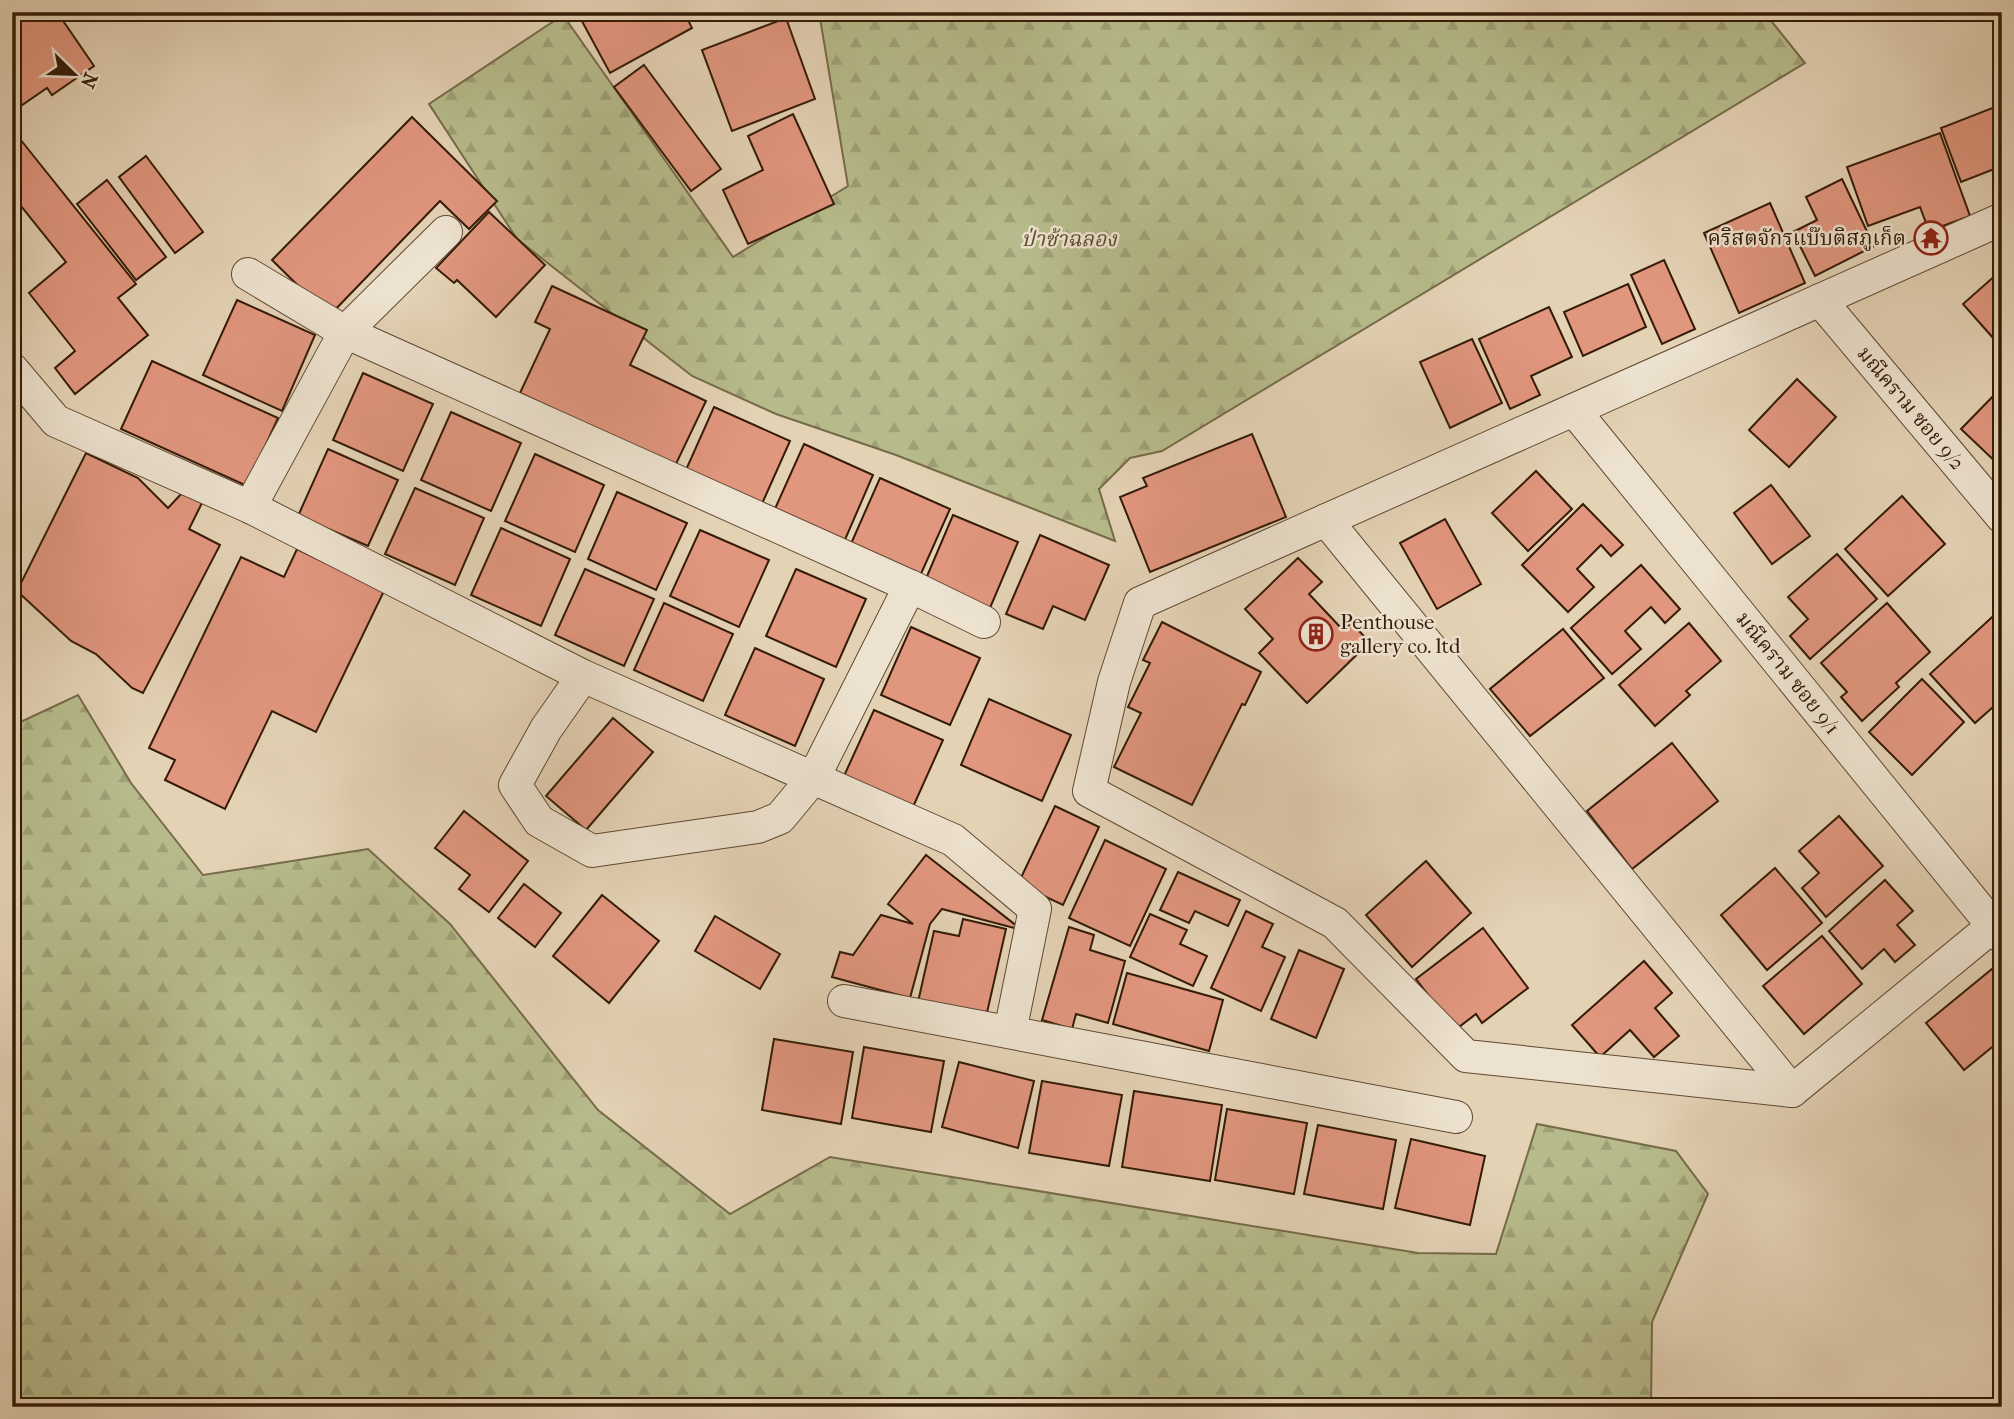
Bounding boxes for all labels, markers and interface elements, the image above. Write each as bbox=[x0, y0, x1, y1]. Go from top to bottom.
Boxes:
north arrow bbox=[38, 38, 108, 108]
text: N bbox=[76, 69, 102, 92]
temple icon: คริสตจักรแบ๊บติสภูเก็ต bbox=[1912, 219, 1950, 257]
place label: คริสตจักรแบ๊บติสภูเก็ต bbox=[1708, 226, 1906, 251]
park label: ป่าช้าฉลอง bbox=[1021, 227, 1118, 251]
street label: มณีคราม ซอย 9/2 bbox=[1852, 341, 1970, 475]
street label: มณีคราม ซอย 9/1 bbox=[1731, 607, 1845, 739]
place label: Penthouse gallery co. ltd bbox=[1340, 610, 1461, 658]
building icon: Penthouse gallery co. ltd bbox=[1297, 615, 1335, 653]

